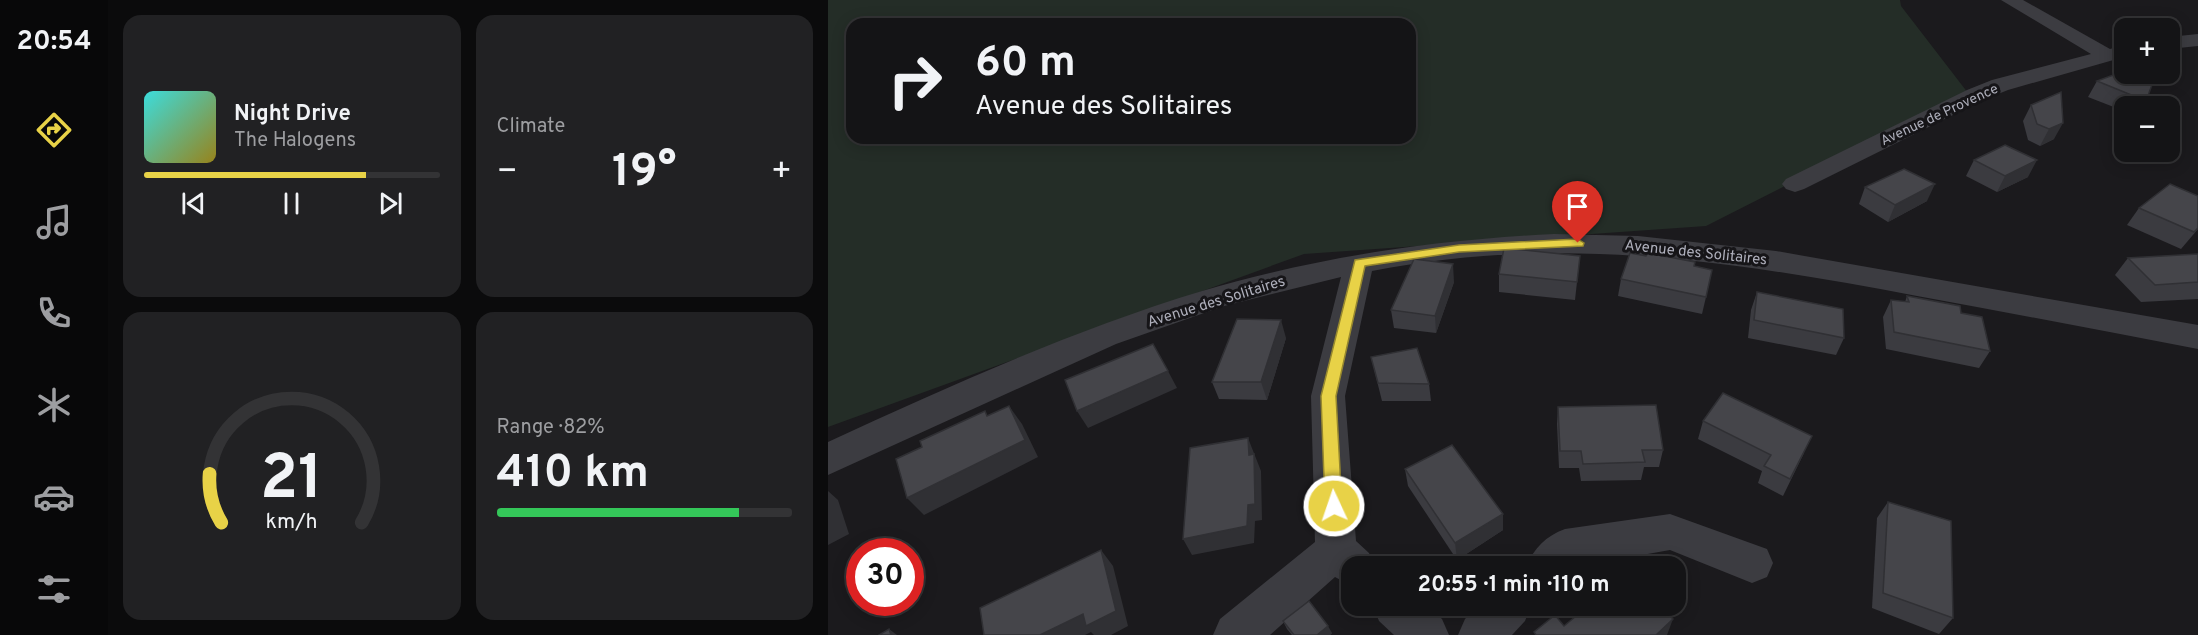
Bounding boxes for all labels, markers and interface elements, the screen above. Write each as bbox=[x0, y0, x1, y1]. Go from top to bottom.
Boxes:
map controls bbox=[2114, 18, 2180, 162]
button: + bbox=[2114, 18, 2180, 84]
text: 20:54 bbox=[16, 25, 92, 59]
text: 60 m bbox=[975, 38, 1076, 91]
icon: right bbox=[876, 42, 954, 120]
street label: Avenue de Provence bbox=[1878, 81, 2001, 150]
text: Avenue des Solitaires bbox=[975, 90, 1232, 124]
button: − bbox=[2114, 96, 2180, 162]
text: Night Drive bbox=[234, 101, 351, 128]
icon: directions bbox=[33, 109, 75, 151]
text: Climate bbox=[497, 114, 565, 140]
text: The Halogens bbox=[234, 128, 356, 154]
text: 19° bbox=[612, 145, 676, 202]
text: − bbox=[497, 152, 518, 194]
text: + bbox=[771, 152, 792, 194]
pin bbox=[1552, 181, 1603, 243]
icon: previous bbox=[177, 187, 210, 220]
icon: pause bbox=[275, 187, 308, 220]
icon: next bbox=[374, 187, 407, 220]
icon: arrive bbox=[1561, 190, 1594, 223]
icon: music bbox=[33, 201, 75, 243]
street label: Avenue des Solitaires bbox=[1624, 237, 1768, 270]
street label: Avenue des Solitaires bbox=[1145, 272, 1288, 332]
icon: phone bbox=[33, 292, 75, 334]
icon: climate bbox=[33, 384, 75, 426]
text: Range · 82% bbox=[497, 415, 605, 441]
text: 21 bbox=[260, 442, 323, 521]
text: 410 km bbox=[497, 446, 649, 503]
position arrow bbox=[1302, 474, 1366, 538]
icon: car bbox=[33, 476, 75, 518]
text: km/h bbox=[266, 509, 318, 536]
speed limit sign: 30 bbox=[846, 538, 924, 616]
icon: filters bbox=[33, 568, 75, 610]
text: 20:55 · 1 min · 110 m bbox=[1418, 572, 1609, 599]

